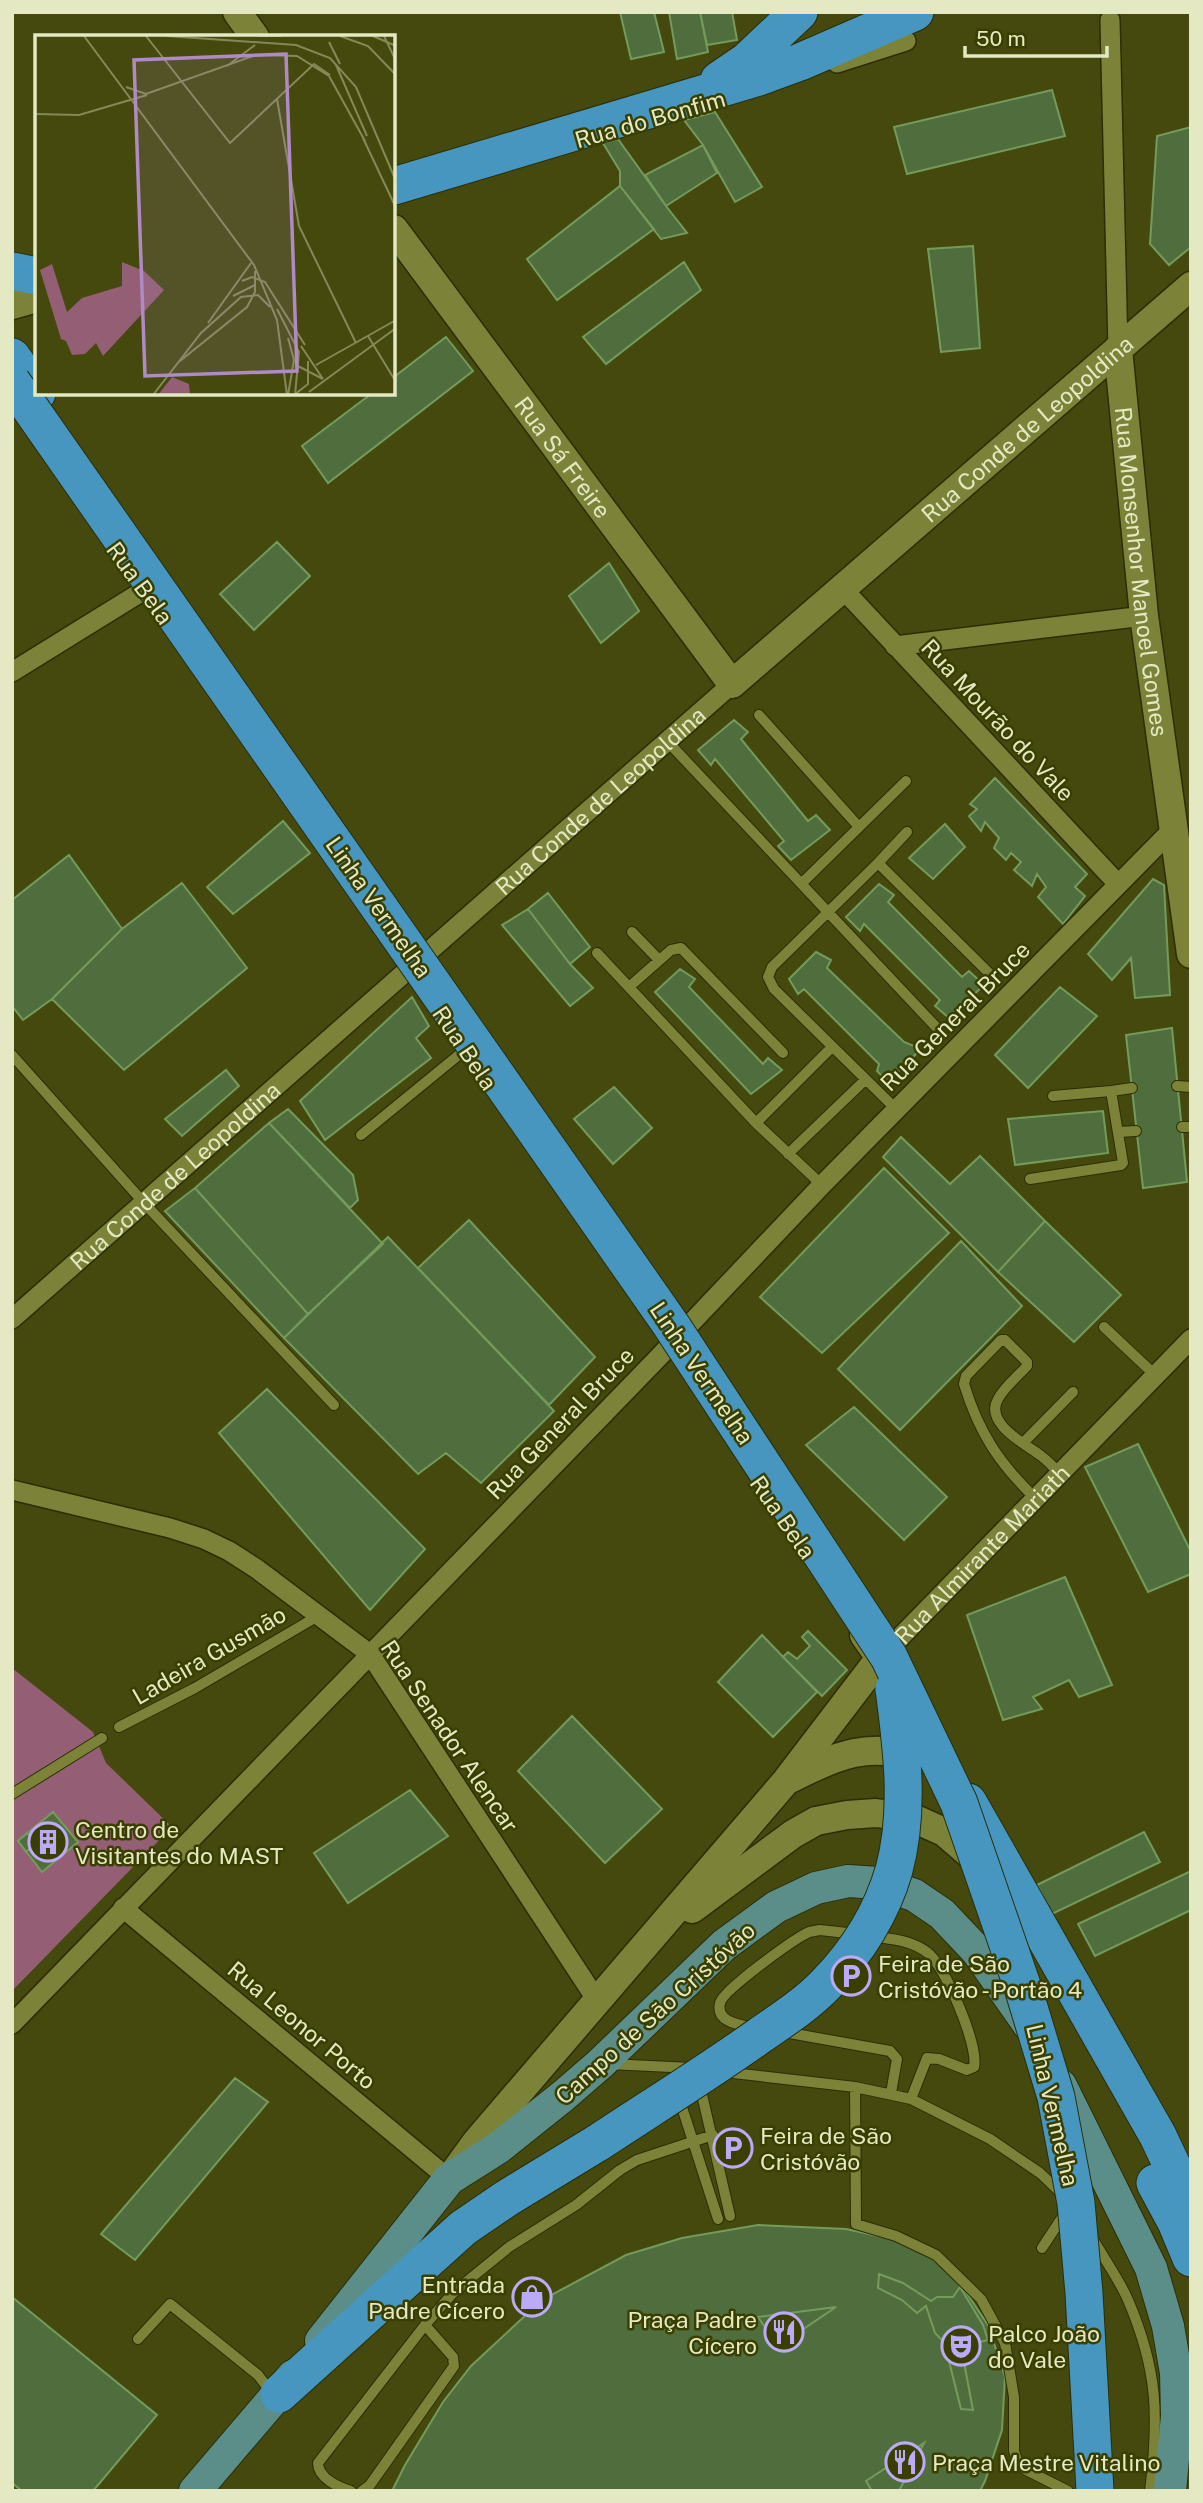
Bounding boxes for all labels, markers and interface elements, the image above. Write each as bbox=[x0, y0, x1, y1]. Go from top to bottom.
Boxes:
scale bar bbox=[965, 14, 1107, 58]
text: 50 m bbox=[976, 26, 1026, 51]
inset map bbox=[35, 35, 396, 396]
street label: Rua do Bonfim bbox=[572, 85, 728, 153]
street label: Rua Conde de Leopoldina bbox=[916, 329, 1138, 527]
street label: Rua Sá Freire bbox=[510, 391, 617, 523]
street label: Rua Monsenhor Manoel Gomes bbox=[1110, 406, 1174, 738]
street label: Rua Bela bbox=[101, 537, 179, 629]
street label: Rua Mourão do Vale bbox=[916, 633, 1080, 807]
street label: Rua Conde de Leopoldina bbox=[489, 701, 711, 900]
street label: Linha Vermelha bbox=[320, 831, 438, 983]
street label: Rua General Bruce bbox=[875, 936, 1035, 1096]
street label: Rua Bela bbox=[427, 1001, 503, 1095]
street label: Rua Conde de Leopoldina bbox=[64, 1076, 285, 1275]
street label: Linha Vermelha bbox=[645, 1297, 759, 1449]
street label: Rua General Bruce bbox=[481, 1342, 639, 1504]
street label: Rua Almirante Mariath bbox=[888, 1459, 1075, 1649]
street label: Rua Bela bbox=[745, 1470, 821, 1564]
street label: Ladeira Gusmão bbox=[128, 1600, 290, 1710]
street label: Rua Senador Alencar bbox=[376, 1635, 524, 1837]
place label: Centro de Visitantes do MAST bbox=[75, 1816, 284, 1869]
building icon: Centro de Visitantes do MAST bbox=[27, 1821, 69, 1863]
street label: Campo de São Cristóvão bbox=[550, 1916, 760, 2110]
place label: Feira de São Cristóvão - Portão 4 bbox=[878, 1950, 1082, 2003]
street label: Rua Leonor Porto bbox=[223, 1955, 381, 2095]
parking icon: Feira de São Cristóvão - Portão 4 bbox=[830, 1955, 872, 1997]
street label: Linha Vermelha bbox=[1021, 2021, 1085, 2189]
place label: Feira de São Cristóvão bbox=[760, 2122, 892, 2175]
parking icon: Feira de São Cristóvão bbox=[712, 2127, 754, 2169]
place label: Entrada Padre Cícero bbox=[368, 2271, 505, 2324]
shop icon: Entrada Padre Cícero bbox=[511, 2276, 553, 2318]
place label: Praça Padre Cícero bbox=[628, 2306, 757, 2359]
restaurant icon: Praça Padre Cícero bbox=[763, 2311, 805, 2353]
place label: Palco João do Vale bbox=[988, 2320, 1100, 2373]
theatre icon: Palco João do Vale bbox=[940, 2325, 982, 2367]
restaurant icon: Praça Mestre Vitalino bbox=[884, 2441, 926, 2483]
place label: Praça Mestre Vitalino bbox=[932, 2449, 1161, 2476]

